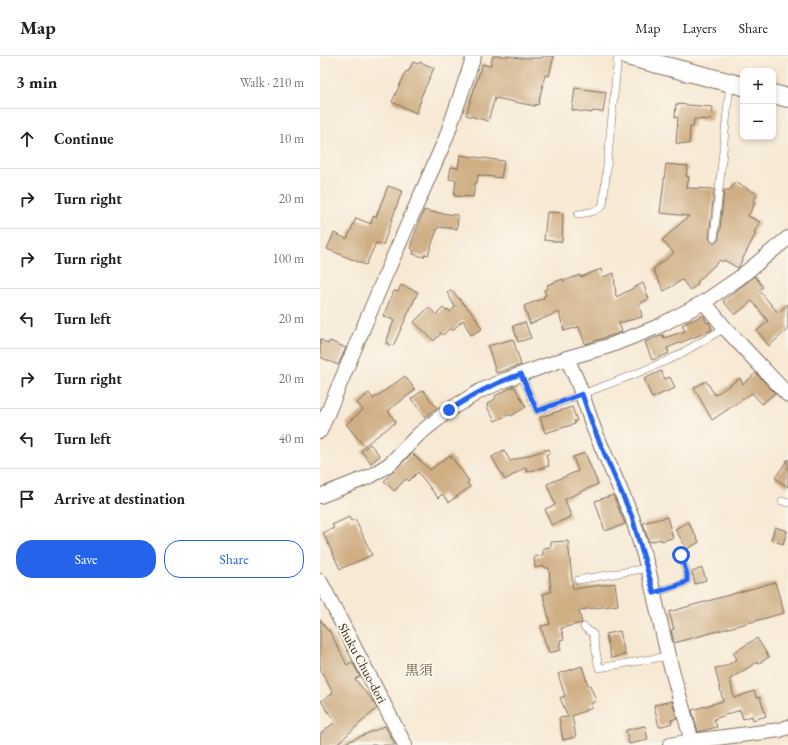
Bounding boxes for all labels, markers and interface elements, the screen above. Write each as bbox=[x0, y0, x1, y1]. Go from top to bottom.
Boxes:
text: Map bbox=[20, 15, 56, 40]
text: Map bbox=[635, 19, 660, 37]
text: Layers bbox=[682, 19, 717, 37]
text: Share bbox=[739, 19, 768, 37]
map controls bbox=[740, 68, 776, 140]
button: + bbox=[740, 68, 776, 104]
text: 3 min bbox=[16, 71, 57, 93]
text: Walk · 210 m bbox=[240, 74, 304, 91]
button: − bbox=[740, 104, 776, 140]
icon: ahead bbox=[16, 128, 38, 150]
text: Continue bbox=[54, 129, 114, 148]
text: 10 m bbox=[279, 130, 304, 147]
icon: right bbox=[16, 188, 38, 210]
text: Turn right bbox=[54, 189, 122, 208]
text: 20 m bbox=[279, 190, 304, 207]
icon: right bbox=[16, 248, 38, 270]
text: Turn right bbox=[54, 249, 122, 268]
text: 100 m bbox=[273, 250, 304, 267]
icon: left bbox=[16, 308, 38, 330]
text: Turn left bbox=[54, 309, 111, 328]
text: 20 m bbox=[279, 310, 304, 327]
icon: right bbox=[16, 368, 38, 390]
text: Turn right bbox=[54, 369, 122, 388]
text: 20 m bbox=[279, 370, 304, 387]
route end bbox=[440, 401, 458, 419]
icon: left bbox=[16, 428, 38, 450]
text: Turn left bbox=[54, 429, 111, 448]
text: 40 m bbox=[279, 430, 304, 447]
icon: arrive bbox=[16, 488, 38, 510]
text: Arrive at destination bbox=[54, 489, 185, 508]
button: Save bbox=[16, 540, 156, 578]
button: Share bbox=[164, 540, 304, 578]
route start bbox=[672, 546, 690, 564]
street label: Shuku Chuo-dori bbox=[334, 620, 391, 706]
district label: 黒須 bbox=[405, 661, 433, 679]

